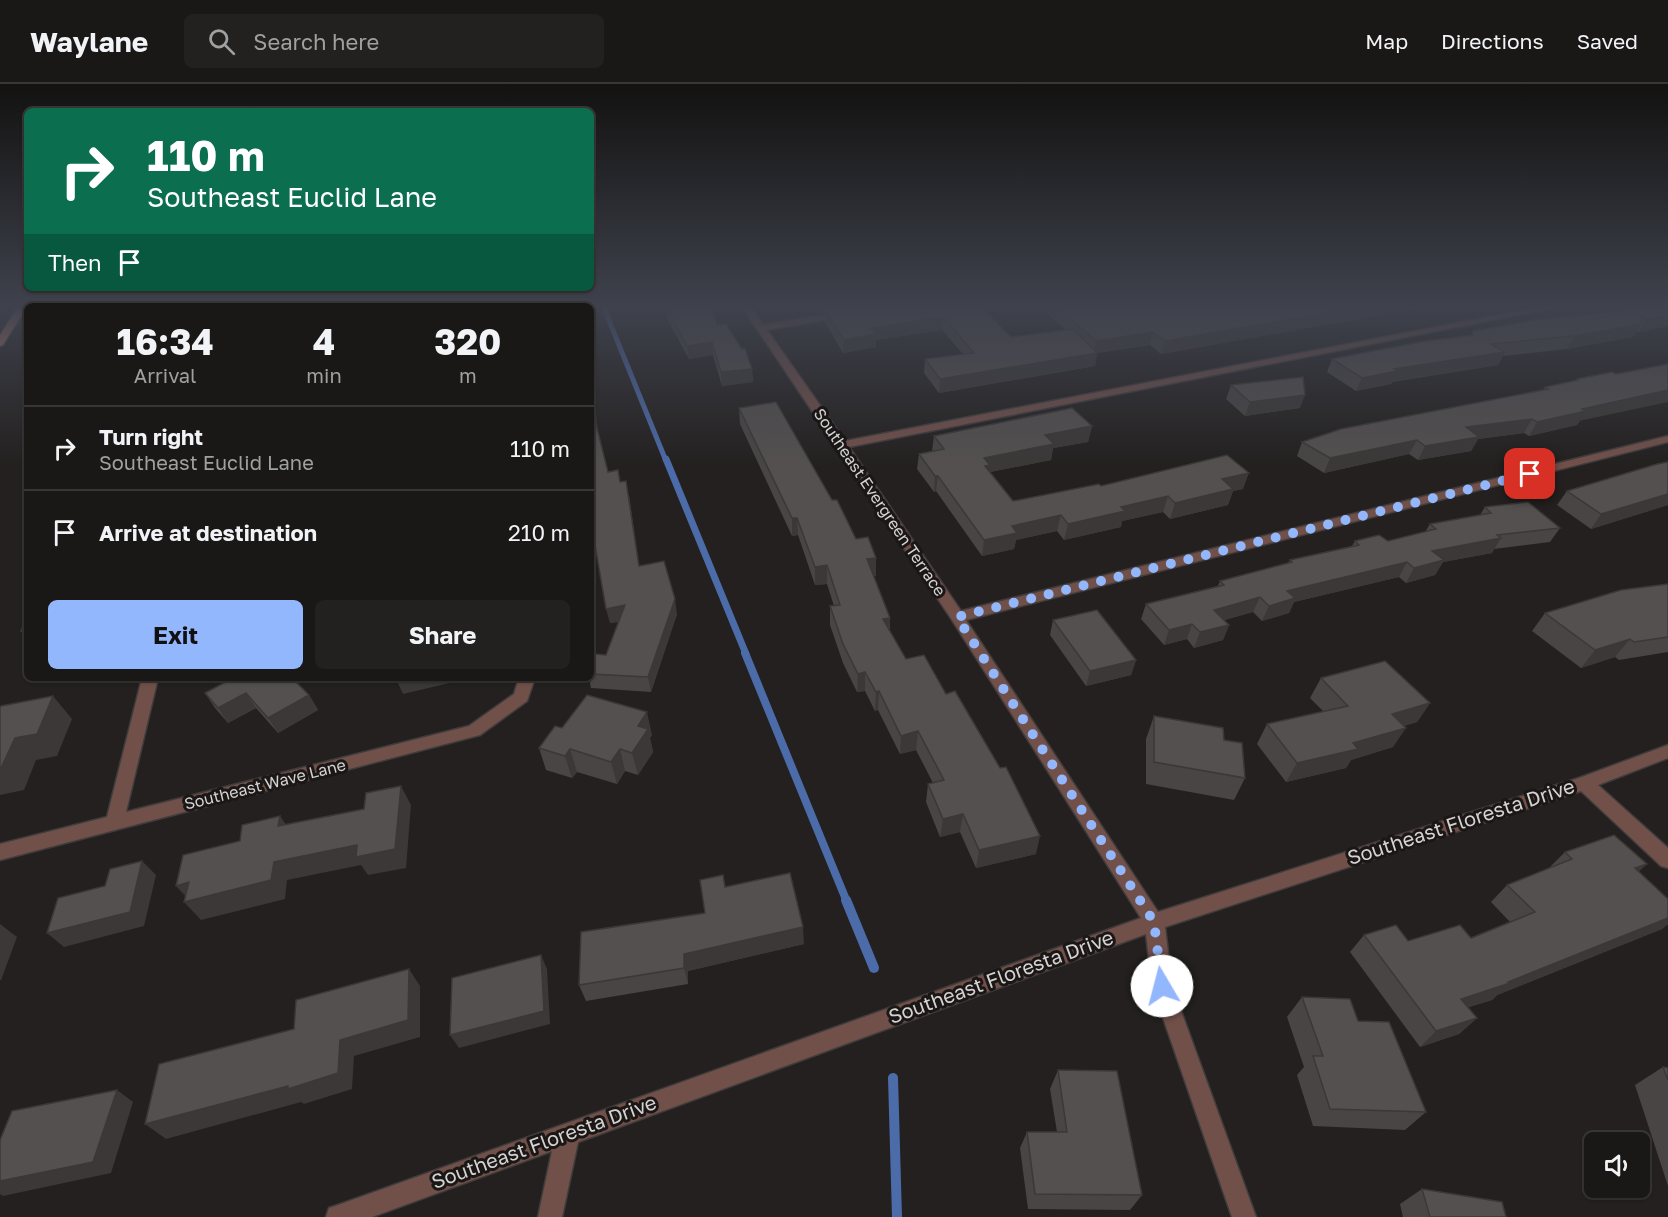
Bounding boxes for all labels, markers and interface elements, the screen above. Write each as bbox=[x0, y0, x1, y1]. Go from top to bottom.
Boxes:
search box bbox=[184, 14, 604, 68]
text: Waylane bbox=[30, 25, 148, 58]
icon: search bbox=[205, 25, 238, 58]
text: Search here bbox=[253, 28, 379, 55]
text: Map bbox=[1365, 28, 1408, 54]
text: Directions bbox=[1441, 28, 1544, 54]
text: Saved bbox=[1577, 28, 1638, 54]
text: 110 m bbox=[147, 130, 265, 180]
icon: right bbox=[48, 132, 126, 210]
text: Southeast Euclid Lane bbox=[147, 181, 437, 213]
icon: arrive bbox=[113, 246, 146, 279]
text: Then bbox=[48, 249, 101, 276]
text: 16:34 bbox=[116, 320, 214, 363]
text: 4 bbox=[313, 320, 335, 363]
text: 320 bbox=[434, 320, 502, 363]
text: Arrival bbox=[134, 363, 197, 387]
text: min bbox=[306, 363, 342, 387]
text: m bbox=[459, 363, 477, 387]
street label: Southeast Evergreen Terrace bbox=[810, 404, 950, 600]
text: Turn right bbox=[99, 423, 203, 450]
icon: right bbox=[48, 432, 81, 465]
text: 110 m bbox=[510, 435, 570, 462]
pin bbox=[1504, 448, 1555, 499]
text: Southeast Euclid Lane bbox=[99, 450, 314, 474]
icon: arrive bbox=[1513, 457, 1546, 490]
icon: arrive bbox=[48, 516, 81, 549]
text: Arrive at destination bbox=[99, 519, 317, 546]
text: 210 m bbox=[508, 519, 570, 546]
button: Exit bbox=[48, 600, 303, 669]
button: Share bbox=[315, 600, 570, 669]
street label: Southeast Wave Lane bbox=[182, 754, 348, 814]
street label: Southeast Floresta Drive bbox=[1344, 773, 1577, 869]
street label: Southeast Floresta Drive bbox=[885, 924, 1116, 1028]
position arrow bbox=[1130, 954, 1194, 1018]
street label: Southeast Floresta Drive bbox=[428, 1089, 659, 1193]
map controls bbox=[1584, 1132, 1650, 1198]
button: sound bbox=[1584, 1132, 1650, 1198]

